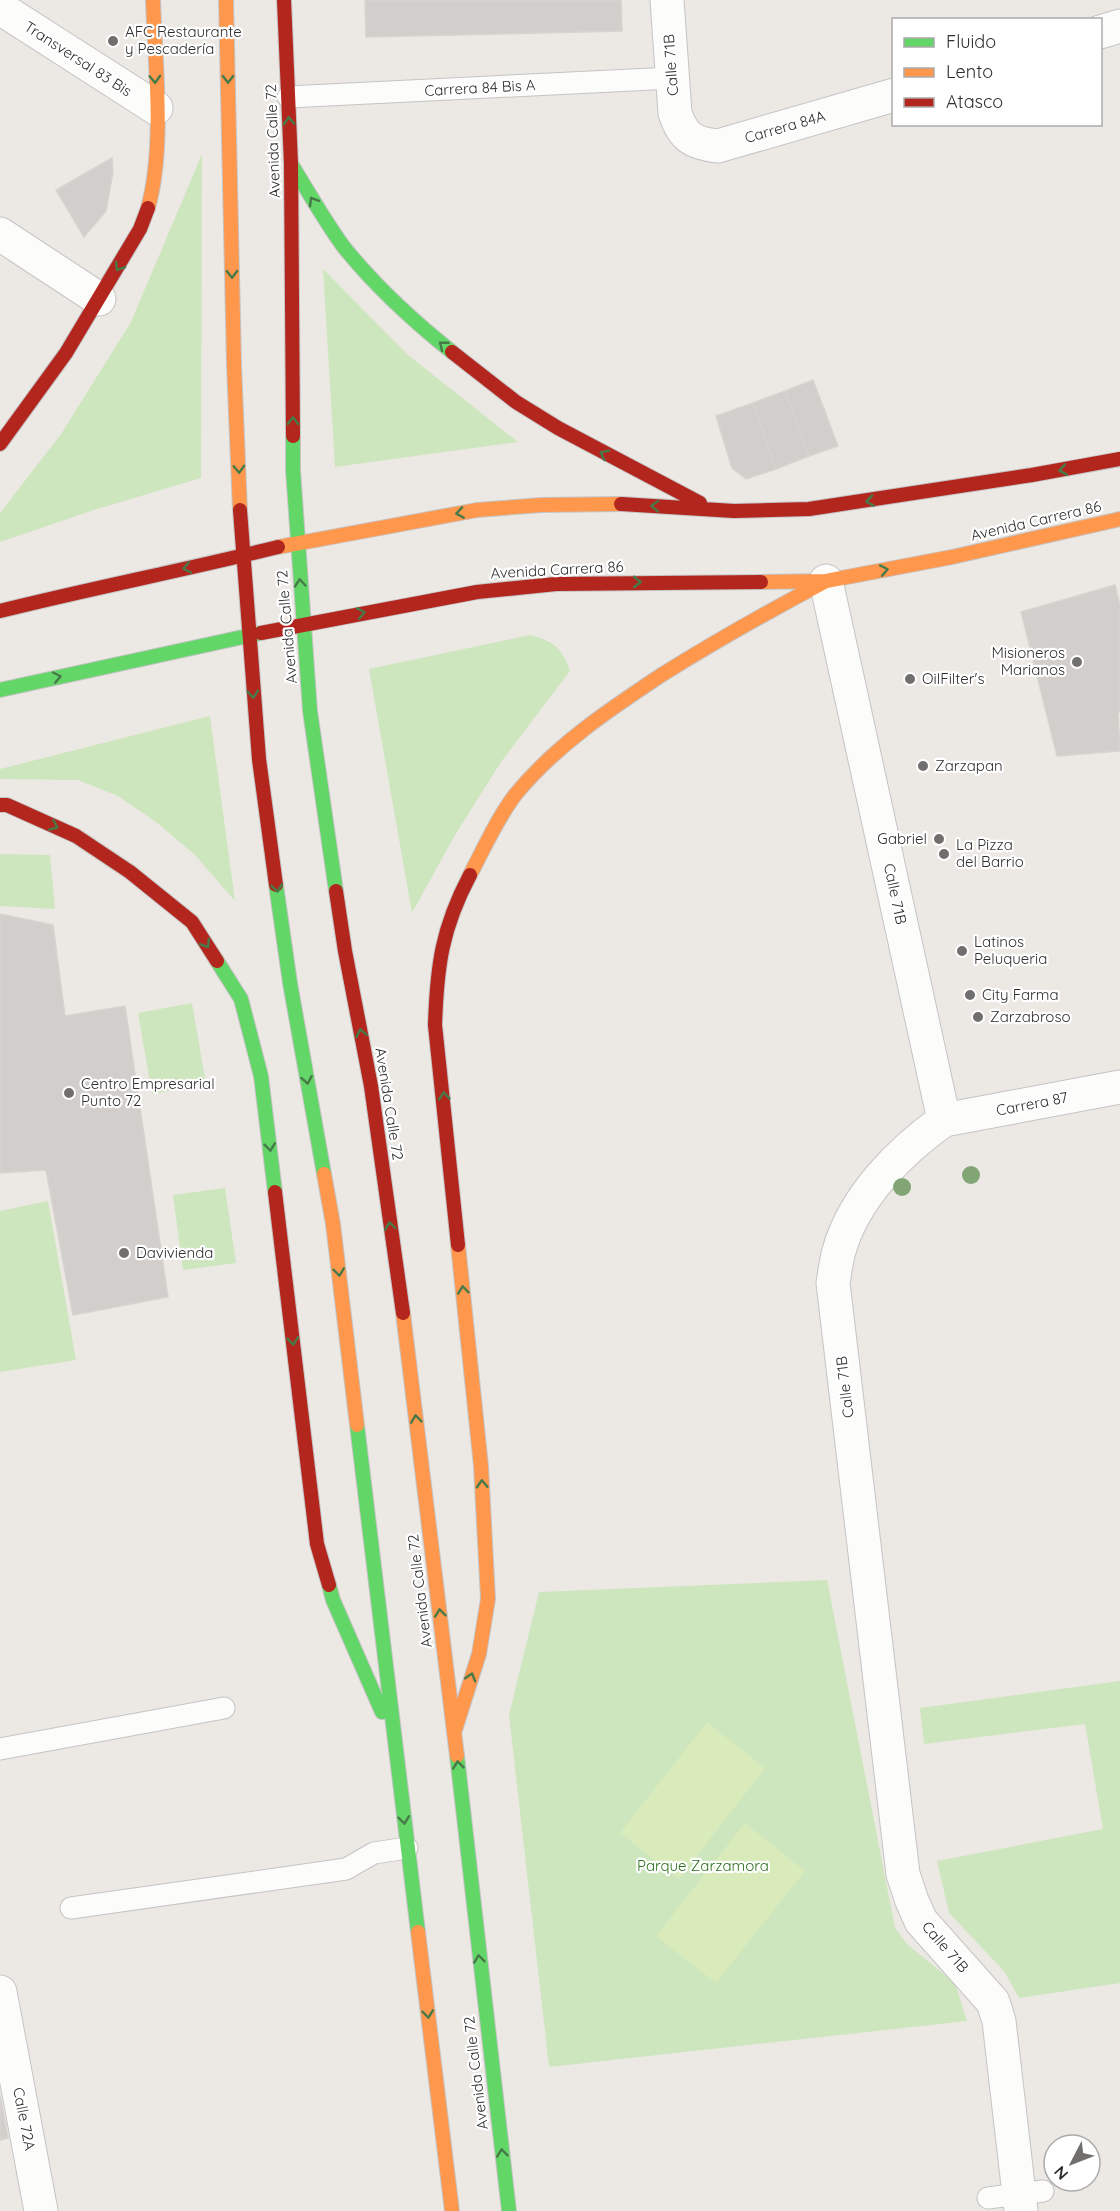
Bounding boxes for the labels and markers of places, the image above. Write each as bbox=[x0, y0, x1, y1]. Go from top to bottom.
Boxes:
place label: AFC Restaurante y Pescadería bbox=[125, 22, 242, 58]
marker: AFC Restaurante y Pescadería bbox=[106, 34, 120, 48]
place label: Misioneros Marianos bbox=[991, 643, 1065, 679]
marker: Misioneros Marianos bbox=[1070, 655, 1084, 669]
place label: OilFilter's bbox=[922, 669, 984, 688]
marker: OilFilter's bbox=[903, 672, 917, 686]
place label: Zarzapan bbox=[935, 756, 1003, 775]
marker: Zarzapan bbox=[916, 759, 930, 773]
place label: Gabriel bbox=[877, 829, 927, 848]
marker: Gabriel bbox=[932, 832, 946, 846]
place label: La Pizza del Barrio bbox=[956, 835, 1024, 871]
marker: La Pizza del Barrio bbox=[937, 847, 951, 861]
place label: Latinos Peluqueria bbox=[974, 932, 1047, 968]
marker: Latinos Peluqueria bbox=[955, 944, 969, 958]
place label: City Farma bbox=[982, 985, 1059, 1004]
marker: City Farma bbox=[963, 988, 977, 1002]
place label: Zarzabroso bbox=[990, 1007, 1071, 1026]
marker: Zarzabroso bbox=[971, 1010, 985, 1024]
place label: Centro Empresarial Punto 72 bbox=[81, 1074, 215, 1110]
marker: Centro Empresarial Punto 72 bbox=[62, 1086, 76, 1100]
place label: Davivienda bbox=[136, 1243, 213, 1262]
marker: Davivienda bbox=[117, 1246, 131, 1260]

